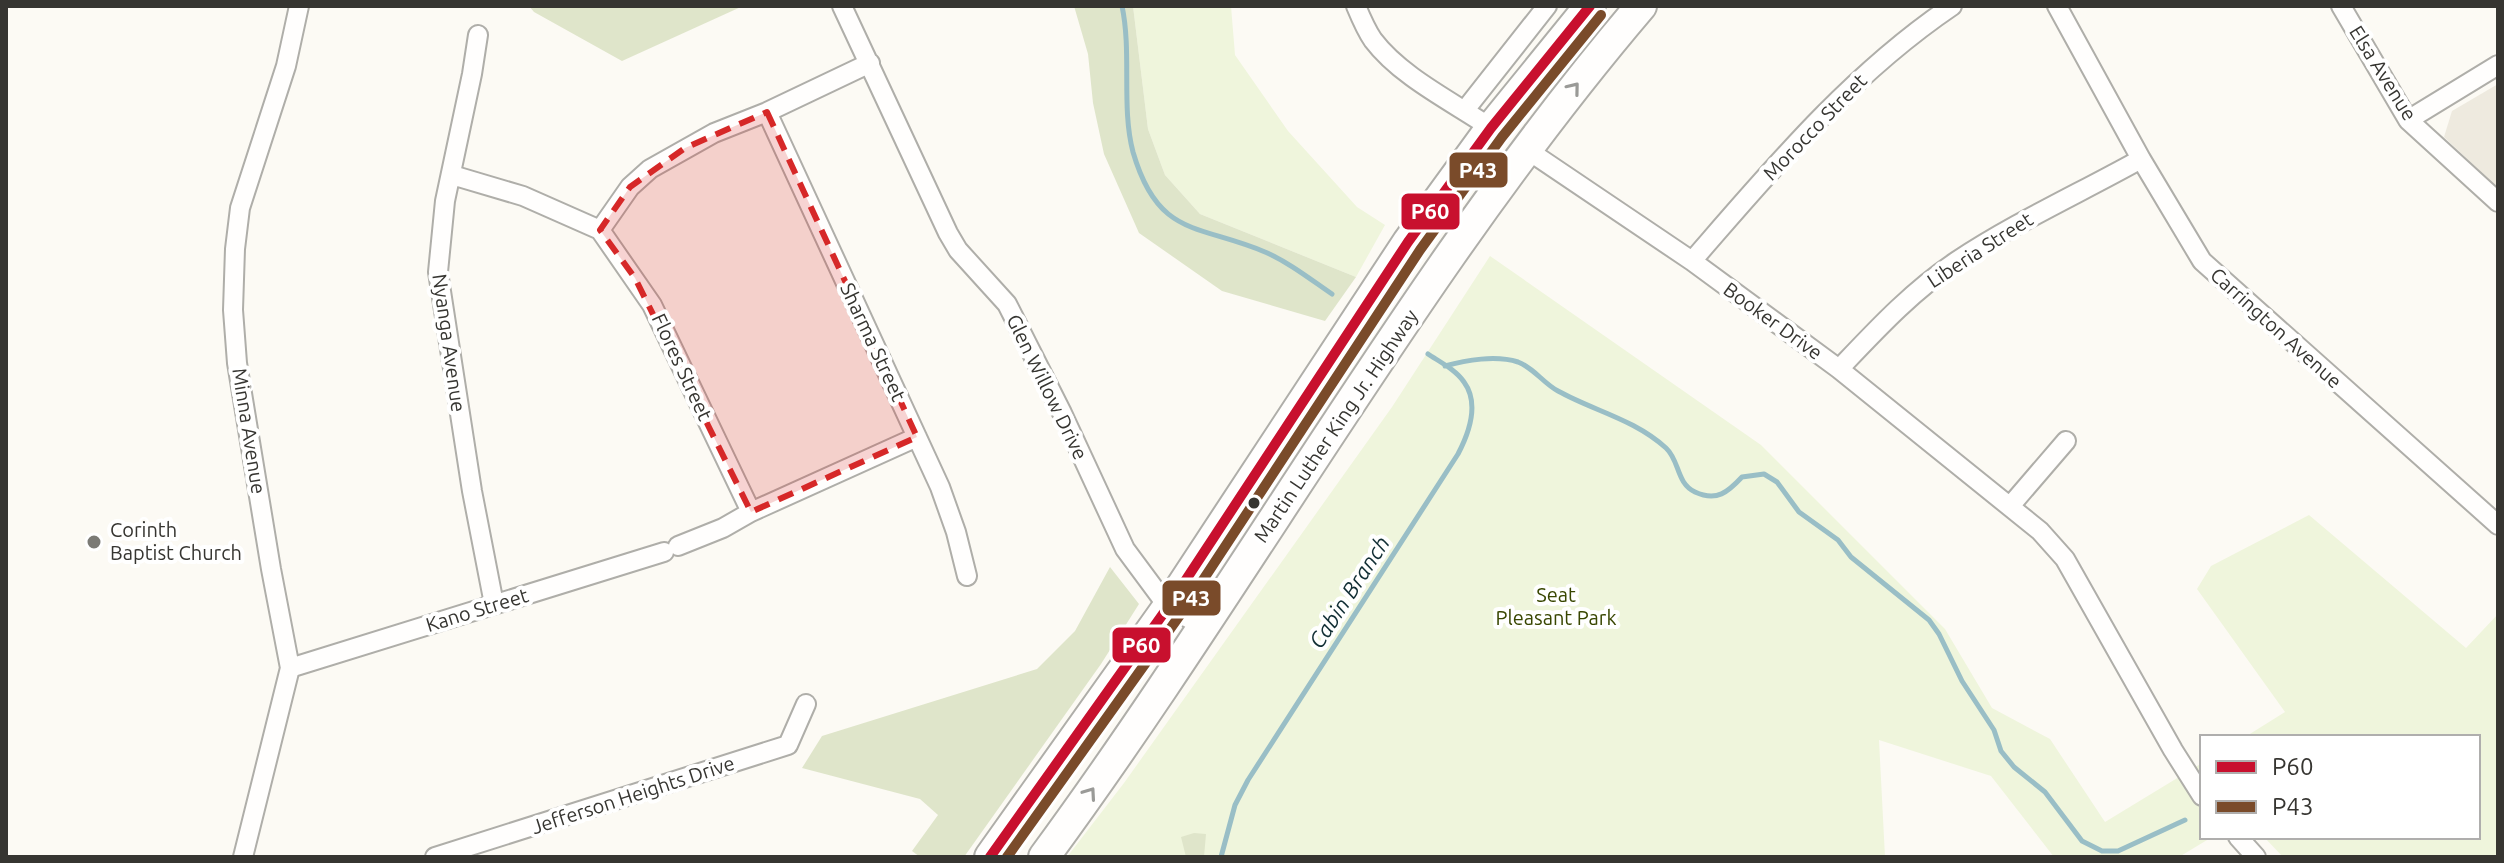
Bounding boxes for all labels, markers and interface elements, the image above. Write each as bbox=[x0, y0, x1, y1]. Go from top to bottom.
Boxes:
street label: Elsa Avenue bbox=[2345, 21, 2422, 124]
street label: Morocco Street bbox=[1758, 69, 1871, 185]
one-way arrow bbox=[1564, 83, 1579, 97]
line badge: P43 bbox=[1448, 151, 1509, 189]
text: P43 bbox=[1459, 157, 1497, 182]
line badge: P60 bbox=[1400, 192, 1461, 231]
text: P60 bbox=[1411, 198, 1449, 223]
street label: Liberia Street bbox=[1923, 207, 2037, 292]
street label: Carrington Avenue bbox=[2206, 263, 2347, 393]
street label: Nyanga Avenue bbox=[428, 272, 471, 414]
street label: Booker Drive bbox=[1719, 277, 1827, 364]
street label: Sharma Street bbox=[836, 279, 911, 405]
street label: Martin Luther King Jr. Highway bbox=[1249, 305, 1423, 547]
street label: Flores Street bbox=[648, 310, 717, 424]
street label: Glen Willow Drive bbox=[1002, 310, 1093, 463]
street label: Minna Avenue bbox=[228, 366, 271, 496]
unlabelled marker bbox=[1246, 495, 1262, 511]
place label: Corinth Baptist Church bbox=[110, 518, 242, 564]
water label: Cabin Branch bbox=[1303, 531, 1394, 652]
marker: Corinth Baptist Church bbox=[85, 533, 103, 551]
line badge: P43 bbox=[1161, 579, 1222, 617]
street label: Kano Street bbox=[423, 583, 531, 636]
park label: Seat Pleasant Park bbox=[1495, 583, 1617, 629]
text: P43 bbox=[1172, 585, 1210, 610]
line badge: P60 bbox=[1111, 626, 1172, 664]
text: P60 bbox=[1122, 632, 1160, 657]
legend bbox=[2200, 735, 2480, 839]
street label: Jefferson Heights Drive bbox=[528, 751, 737, 838]
text: P60 bbox=[2272, 753, 2313, 780]
one-way arrow bbox=[1080, 788, 1094, 802]
text: P43 bbox=[2272, 793, 2313, 820]

